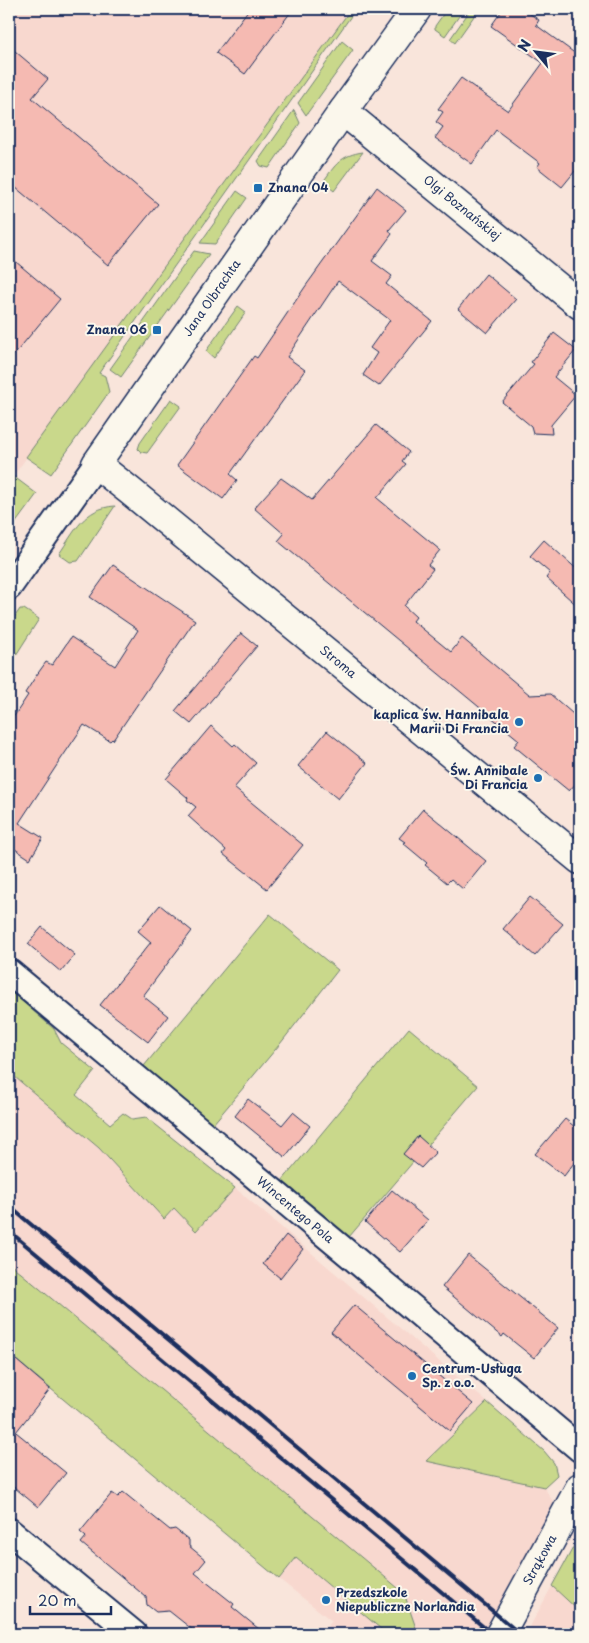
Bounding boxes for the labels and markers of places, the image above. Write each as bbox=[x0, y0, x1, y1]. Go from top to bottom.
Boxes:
place label: Znana 04 bbox=[268, 178, 328, 196]
marker: Znana 04 bbox=[252, 182, 264, 194]
place label: Znana 06 bbox=[86, 320, 148, 338]
marker: Znana 06 bbox=[151, 324, 163, 336]
place label: kaplica św. Hannibala Marii Di Francia bbox=[374, 705, 510, 737]
marker: kaplica św. Hannibala Marii Di Francia bbox=[513, 716, 525, 728]
place label: Św. Annibale Di Francia bbox=[450, 761, 529, 793]
marker: Św. Annibale Di Francia bbox=[532, 772, 544, 784]
place label: Centrum-Usługa Sp. z o.o. bbox=[422, 1359, 522, 1391]
marker: Centrum-Usługa Sp. z o.o. bbox=[406, 1370, 418, 1382]
place label: Przedszkole Niepubliczne Norlandia bbox=[336, 1583, 476, 1615]
marker: Przedszkole Niepubliczne Norlandia bbox=[320, 1594, 332, 1606]

